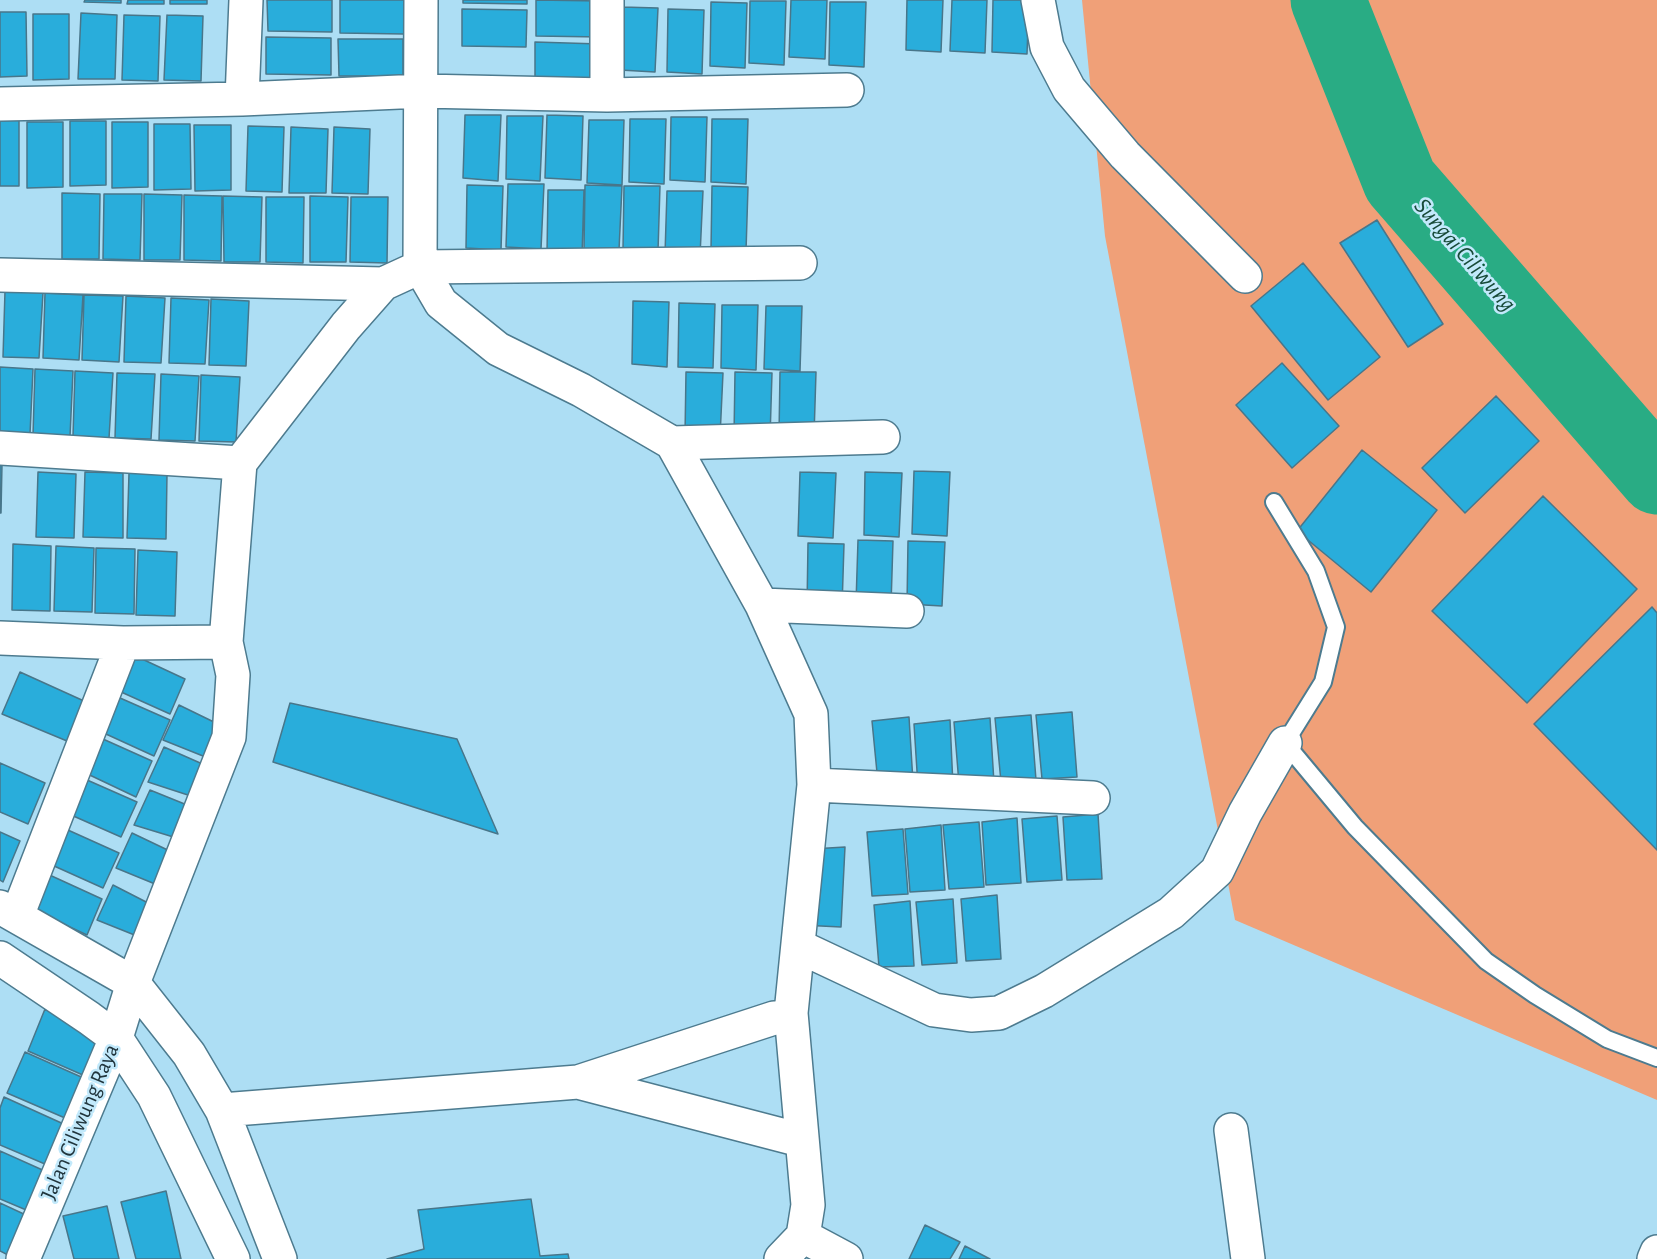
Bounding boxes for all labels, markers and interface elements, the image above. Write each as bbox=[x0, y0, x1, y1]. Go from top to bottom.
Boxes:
water label: Sungai Ciliwung bbox=[1408, 192, 1522, 318]
street label: Jalan Ciliwung Raya bbox=[35, 1040, 125, 1204]

